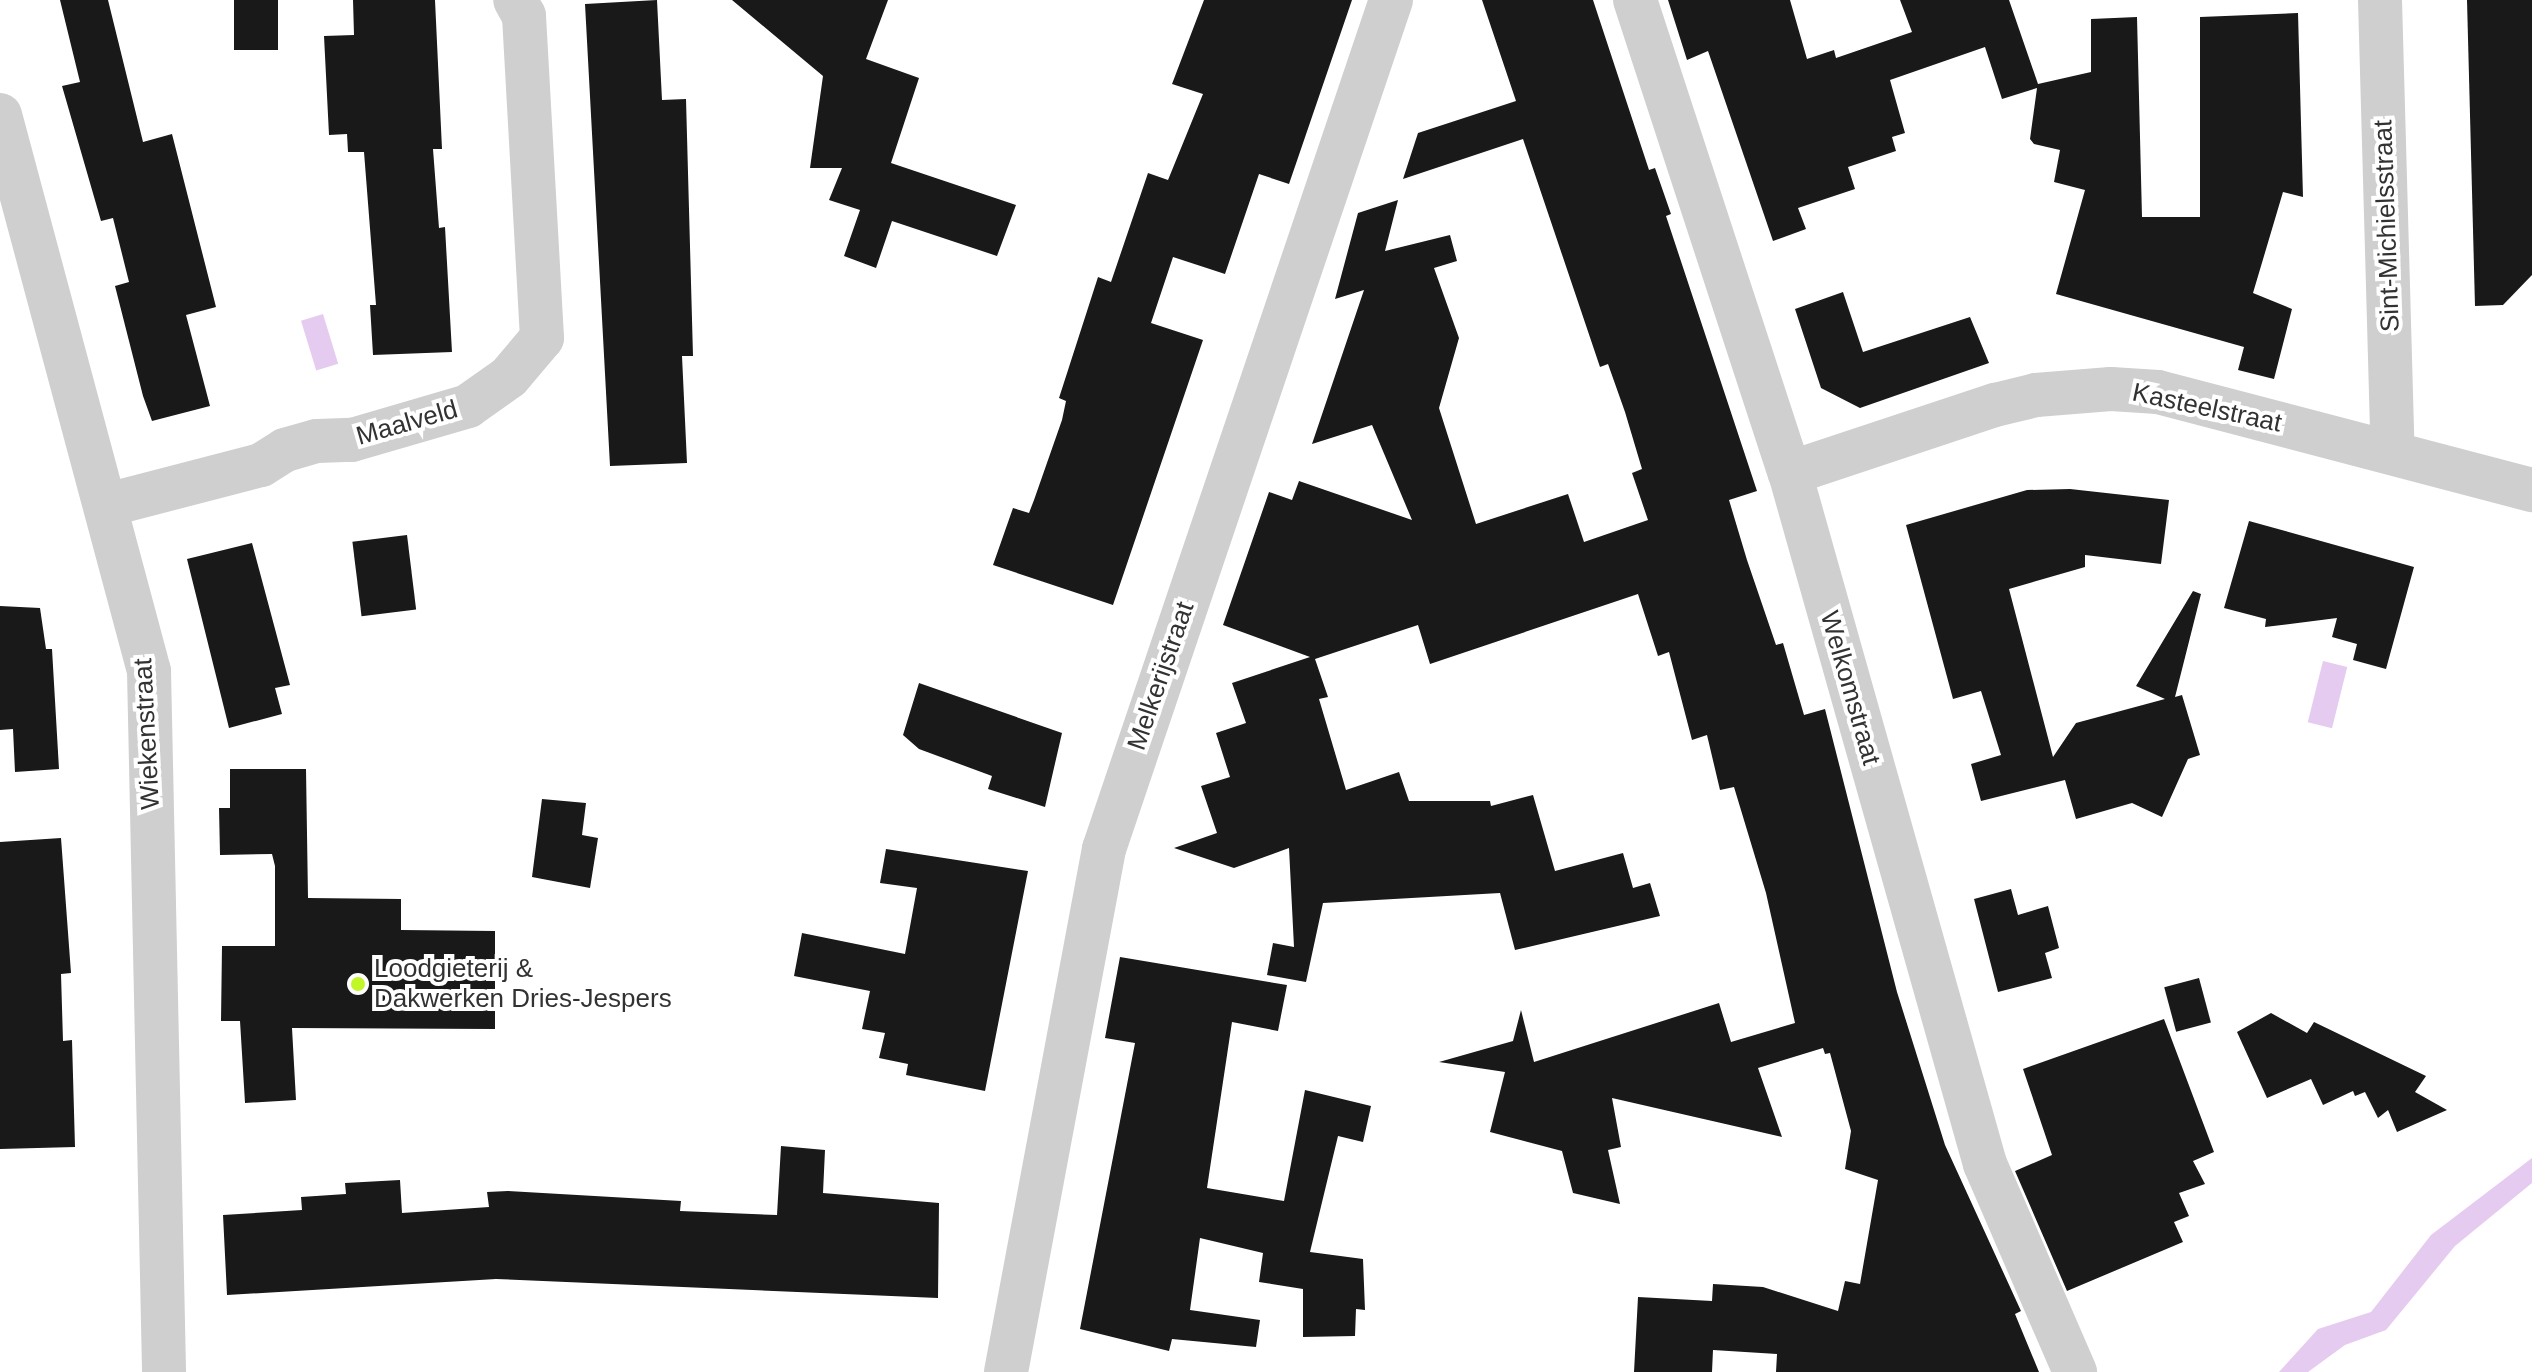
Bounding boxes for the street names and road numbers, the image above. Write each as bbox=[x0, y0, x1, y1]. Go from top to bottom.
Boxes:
street label: Sint-Michielsstraat bbox=[2368, 119, 2406, 333]
street label: Kasteelstraat bbox=[2130, 377, 2284, 439]
street label: Maalveld bbox=[353, 394, 461, 452]
street label: Melkerijstraat bbox=[1121, 598, 1201, 754]
street label: Welkomstraat bbox=[1813, 608, 1887, 768]
street label: Wiekenstraat bbox=[127, 657, 167, 811]

